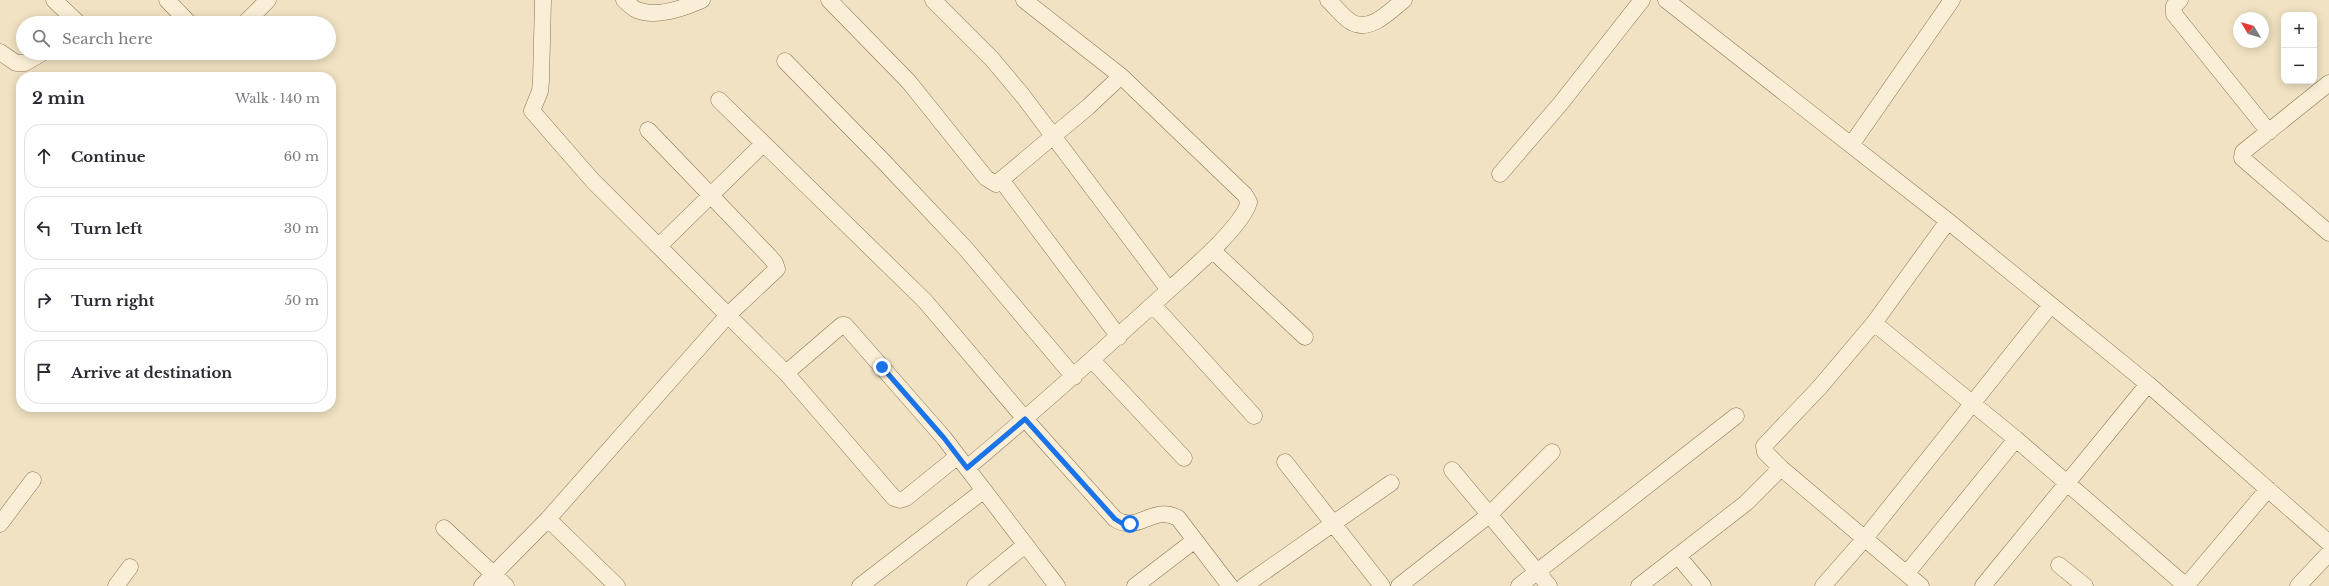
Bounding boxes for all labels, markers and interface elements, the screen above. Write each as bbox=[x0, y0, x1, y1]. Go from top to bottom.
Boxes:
north arrow bbox=[2233, 12, 2269, 48]
map controls bbox=[2281, 12, 2317, 84]
button: + bbox=[2281, 12, 2317, 48]
search box bbox=[16, 16, 336, 60]
icon: search bbox=[30, 27, 52, 49]
text: Search here bbox=[62, 29, 153, 48]
button: − bbox=[2281, 48, 2317, 84]
text: 2 min bbox=[32, 88, 85, 109]
text: Walk · 140 m bbox=[235, 90, 320, 107]
icon: ahead bbox=[33, 145, 55, 167]
text: Continue bbox=[71, 147, 146, 166]
text: 60 m bbox=[284, 148, 319, 165]
icon: left bbox=[33, 217, 55, 239]
text: Turn left bbox=[71, 219, 142, 238]
text: 30 m bbox=[284, 220, 319, 237]
icon: right bbox=[33, 289, 55, 311]
text: Turn right bbox=[71, 291, 154, 310]
text: 50 m bbox=[285, 292, 319, 309]
route end bbox=[873, 358, 891, 376]
icon: arrive bbox=[33, 361, 55, 383]
text: Arrive at destination bbox=[71, 363, 232, 382]
route start bbox=[1121, 515, 1139, 533]

